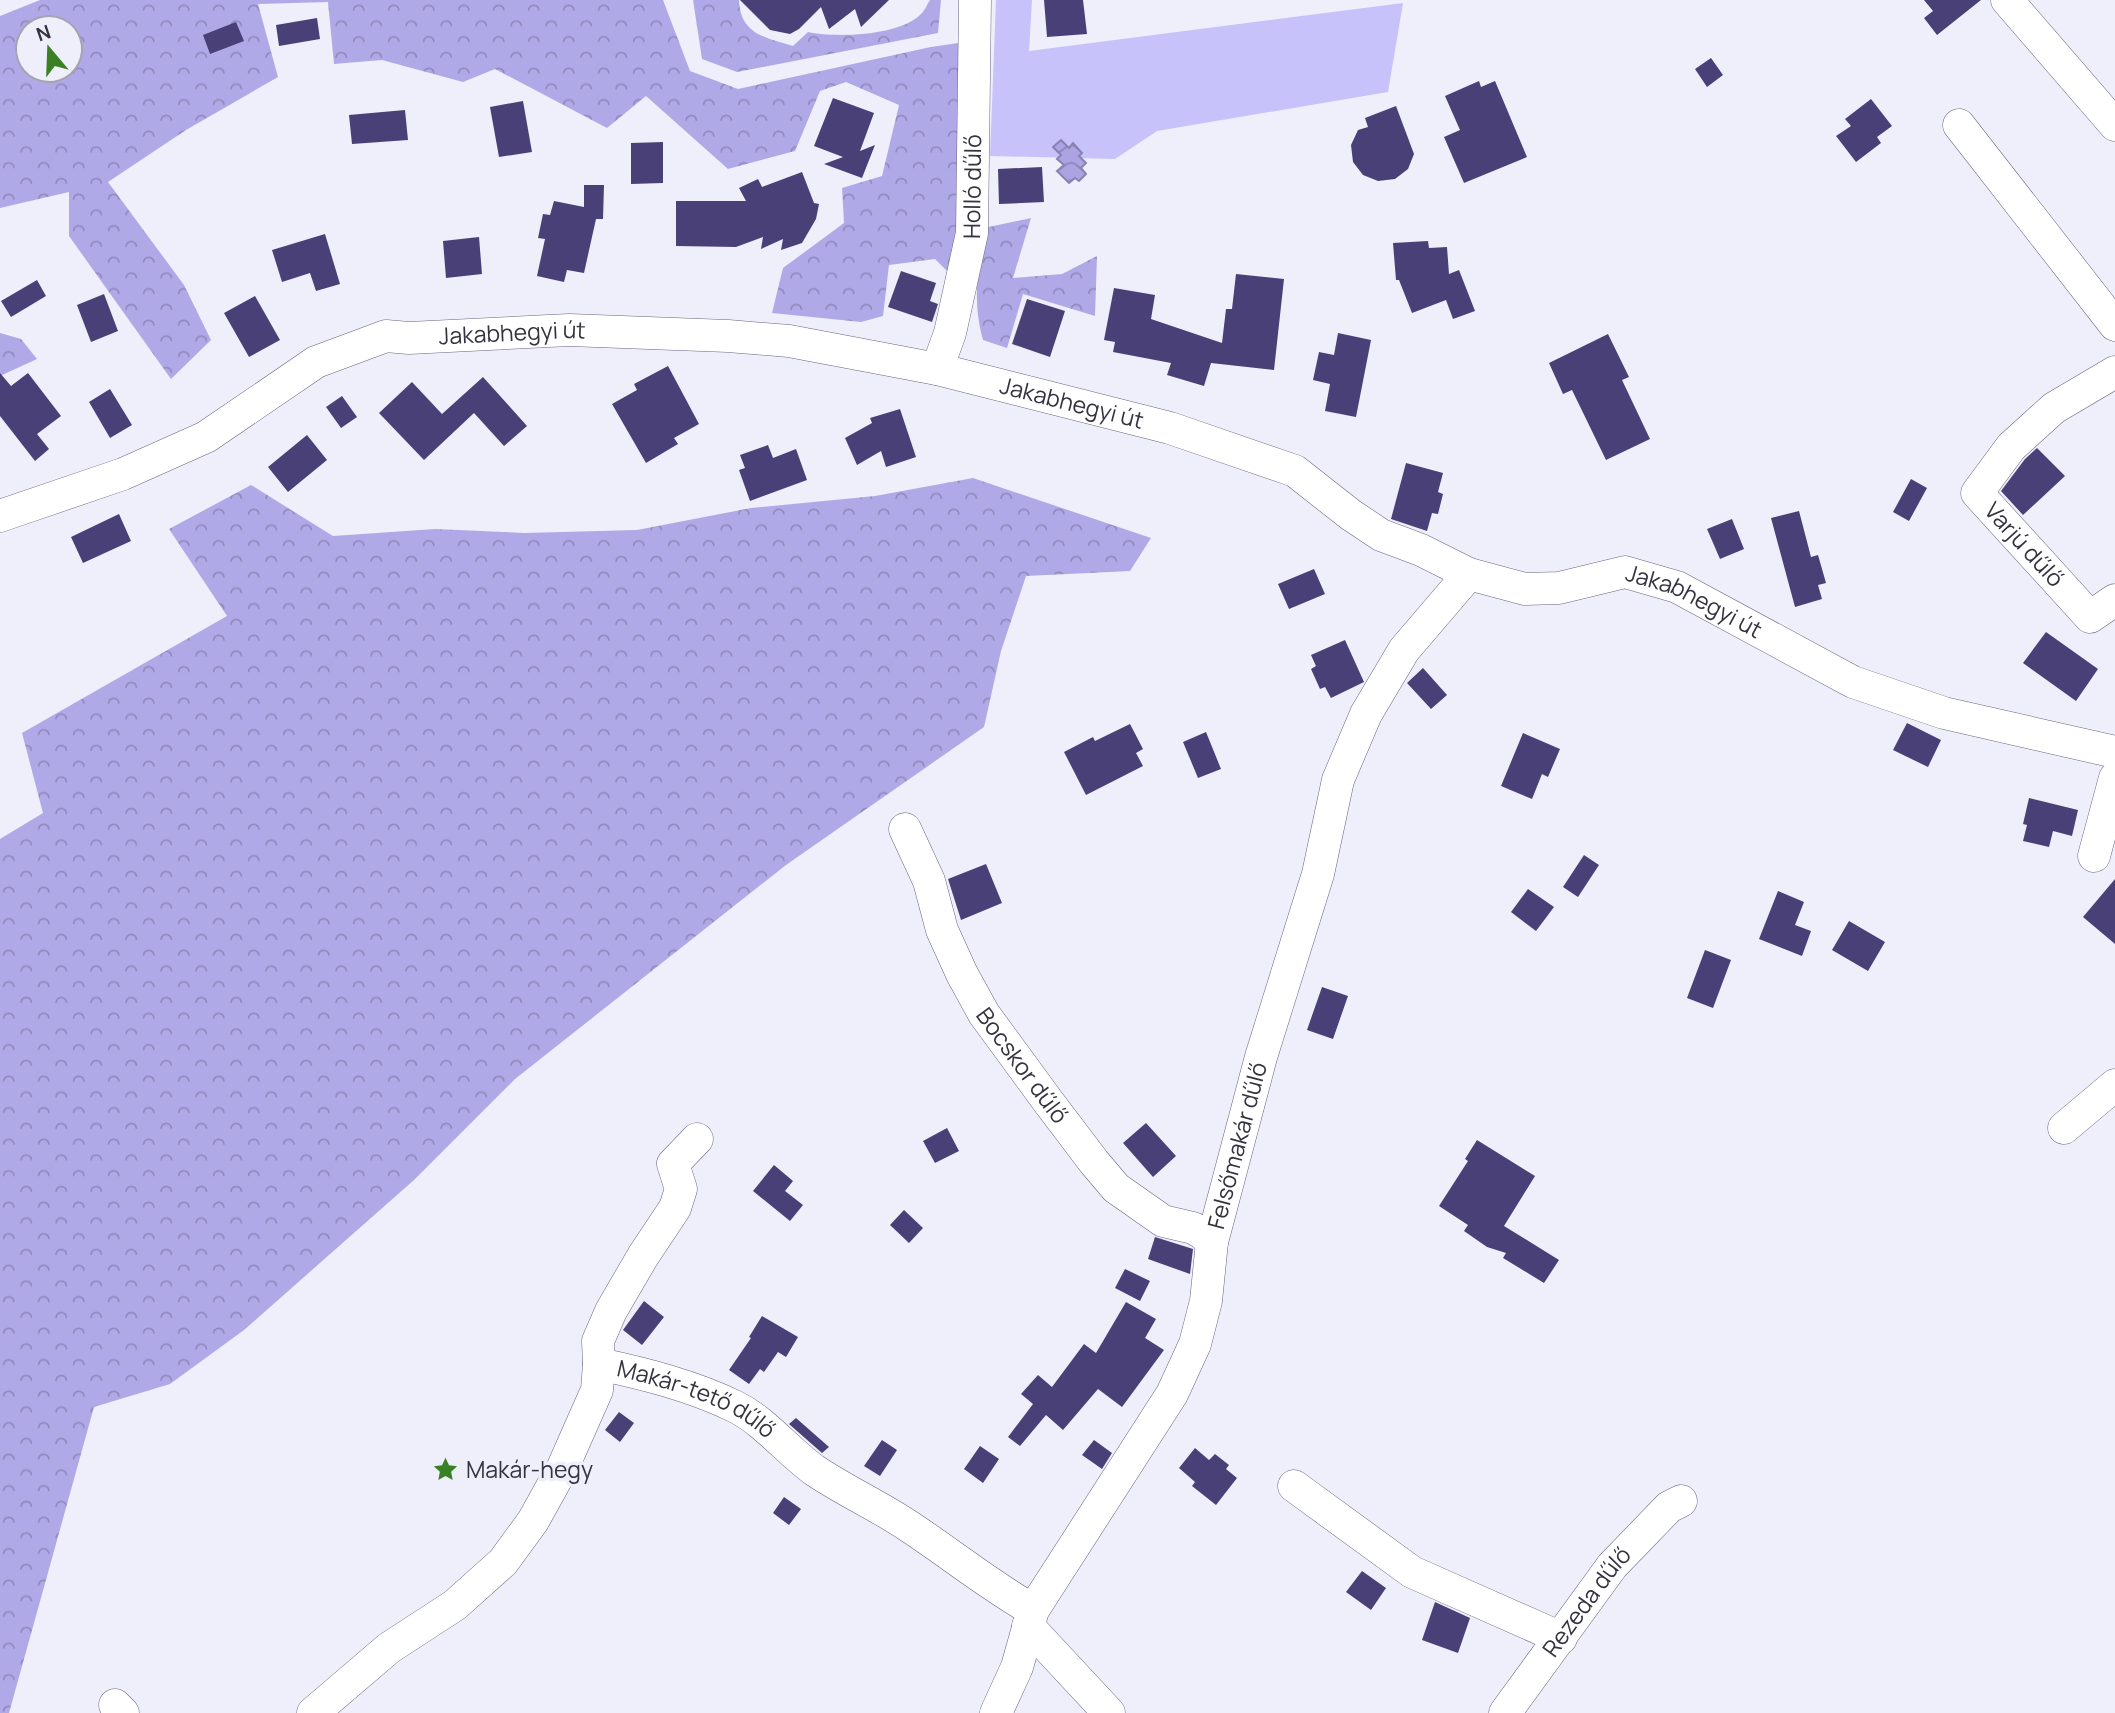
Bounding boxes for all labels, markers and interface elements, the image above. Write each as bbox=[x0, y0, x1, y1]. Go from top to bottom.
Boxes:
north arrow bbox=[14, 14, 84, 84]
text: N bbox=[33, 18, 54, 47]
street label: Holló dűlő bbox=[955, 134, 988, 239]
street label: Jakabhegyi út bbox=[438, 313, 586, 351]
street label: Jakabhegyi út bbox=[997, 369, 1147, 436]
street label: Varjú dűlő bbox=[1978, 495, 2072, 593]
street label: Jakabhegyi út bbox=[1622, 556, 1768, 645]
street label: Bocskor dűlő bbox=[969, 1001, 1076, 1130]
street label: Felsőmakár dűlő bbox=[1199, 1058, 1274, 1232]
street label: Makár-tető dűlő bbox=[614, 1351, 783, 1445]
place label: Makár-hegy bbox=[466, 1453, 593, 1485]
place icon: Makár-hegy bbox=[432, 1456, 460, 1484]
street label: Rezeda dűlő bbox=[1534, 1539, 1638, 1663]

